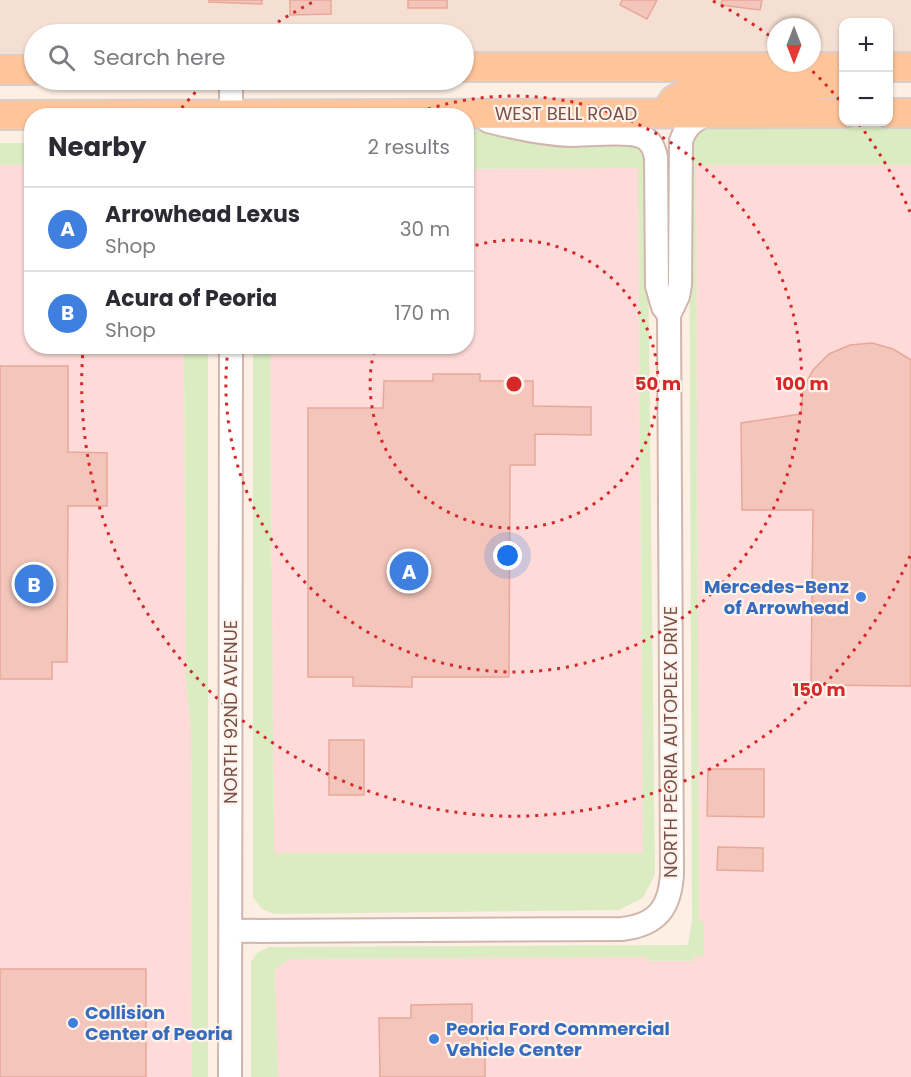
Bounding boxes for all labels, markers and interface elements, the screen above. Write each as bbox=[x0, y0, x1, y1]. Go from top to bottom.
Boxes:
north arrow bbox=[767, 18, 821, 72]
map controls bbox=[839, 18, 893, 126]
button: + bbox=[839, 18, 893, 72]
search box bbox=[24, 24, 474, 90]
icon: search bbox=[45, 41, 78, 74]
text: Search here bbox=[93, 42, 226, 73]
button: − bbox=[839, 72, 893, 126]
street label: WEST BELL ROAD bbox=[495, 101, 637, 126]
text: Nearby bbox=[48, 129, 146, 165]
text: 2 results bbox=[367, 133, 450, 161]
text: Arrowhead Lexus bbox=[105, 199, 300, 230]
text: A bbox=[60, 215, 75, 243]
text: 30 m bbox=[400, 215, 450, 243]
text: Shop bbox=[105, 232, 156, 260]
text: Acura of Peoria bbox=[105, 283, 277, 314]
text: B bbox=[61, 299, 74, 327]
text: 170 m bbox=[394, 299, 450, 327]
text: Shop bbox=[105, 316, 156, 344]
text: 50 m bbox=[635, 371, 681, 396]
text: 100 m bbox=[775, 371, 829, 396]
centre of rings bbox=[504, 374, 524, 394]
your location bbox=[493, 541, 522, 570]
pin: A bbox=[390, 548, 428, 594]
pin: B bbox=[15, 562, 54, 606]
place label: Mercedes-Benz of Arrowhead bbox=[704, 574, 849, 620]
marker: Mercedes-Benz of Arrowhead bbox=[854, 590, 868, 604]
street label: NORTH PEORIA AUTOPLEX DRIVE bbox=[658, 606, 683, 878]
street label: NORTH 92ND AVENUE bbox=[218, 620, 243, 804]
text: 150 m bbox=[792, 677, 846, 702]
place label: Collision Center of Peoria bbox=[85, 1000, 233, 1046]
marker: Collision Center of Peoria bbox=[66, 1016, 80, 1030]
place label: Peoria Ford Commercial Vehicle Center bbox=[446, 1016, 670, 1062]
marker: Peoria Ford Commercial Vehicle Center bbox=[427, 1032, 441, 1046]

